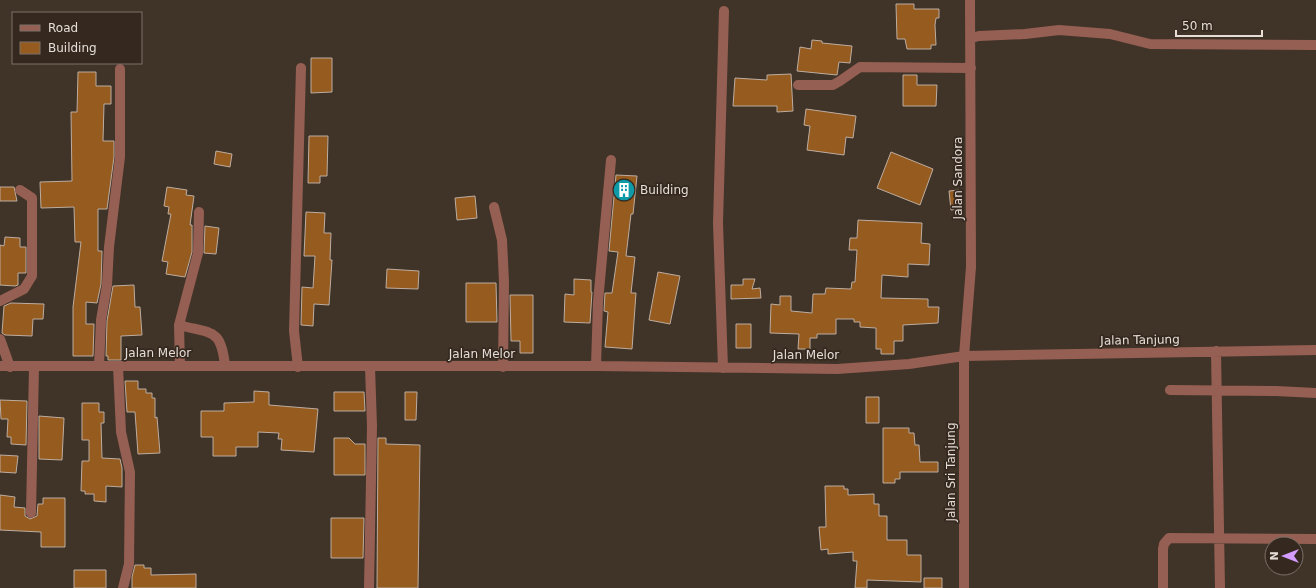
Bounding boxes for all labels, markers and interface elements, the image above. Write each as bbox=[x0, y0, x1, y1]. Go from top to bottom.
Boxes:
legend bbox=[12, 12, 142, 64]
scale bar bbox=[1176, 12, 1262, 38]
text: 50 m bbox=[1182, 19, 1213, 33]
text: Road bbox=[48, 21, 78, 35]
text: Building bbox=[48, 41, 97, 55]
street label: Jalan Sandora bbox=[951, 137, 965, 220]
building icon: Building bbox=[611, 177, 637, 203]
place label: Building bbox=[640, 183, 689, 197]
street label: Jalan Tanjung bbox=[1099, 332, 1180, 348]
street label: Jalan Melor bbox=[124, 346, 191, 360]
street label: Jalan Melor bbox=[448, 347, 515, 361]
street label: Jalan Melor bbox=[772, 348, 839, 362]
street label: Jalan Sri Tanjung bbox=[944, 422, 958, 523]
north arrow bbox=[1264, 536, 1304, 576]
text: N bbox=[1268, 551, 1281, 561]

